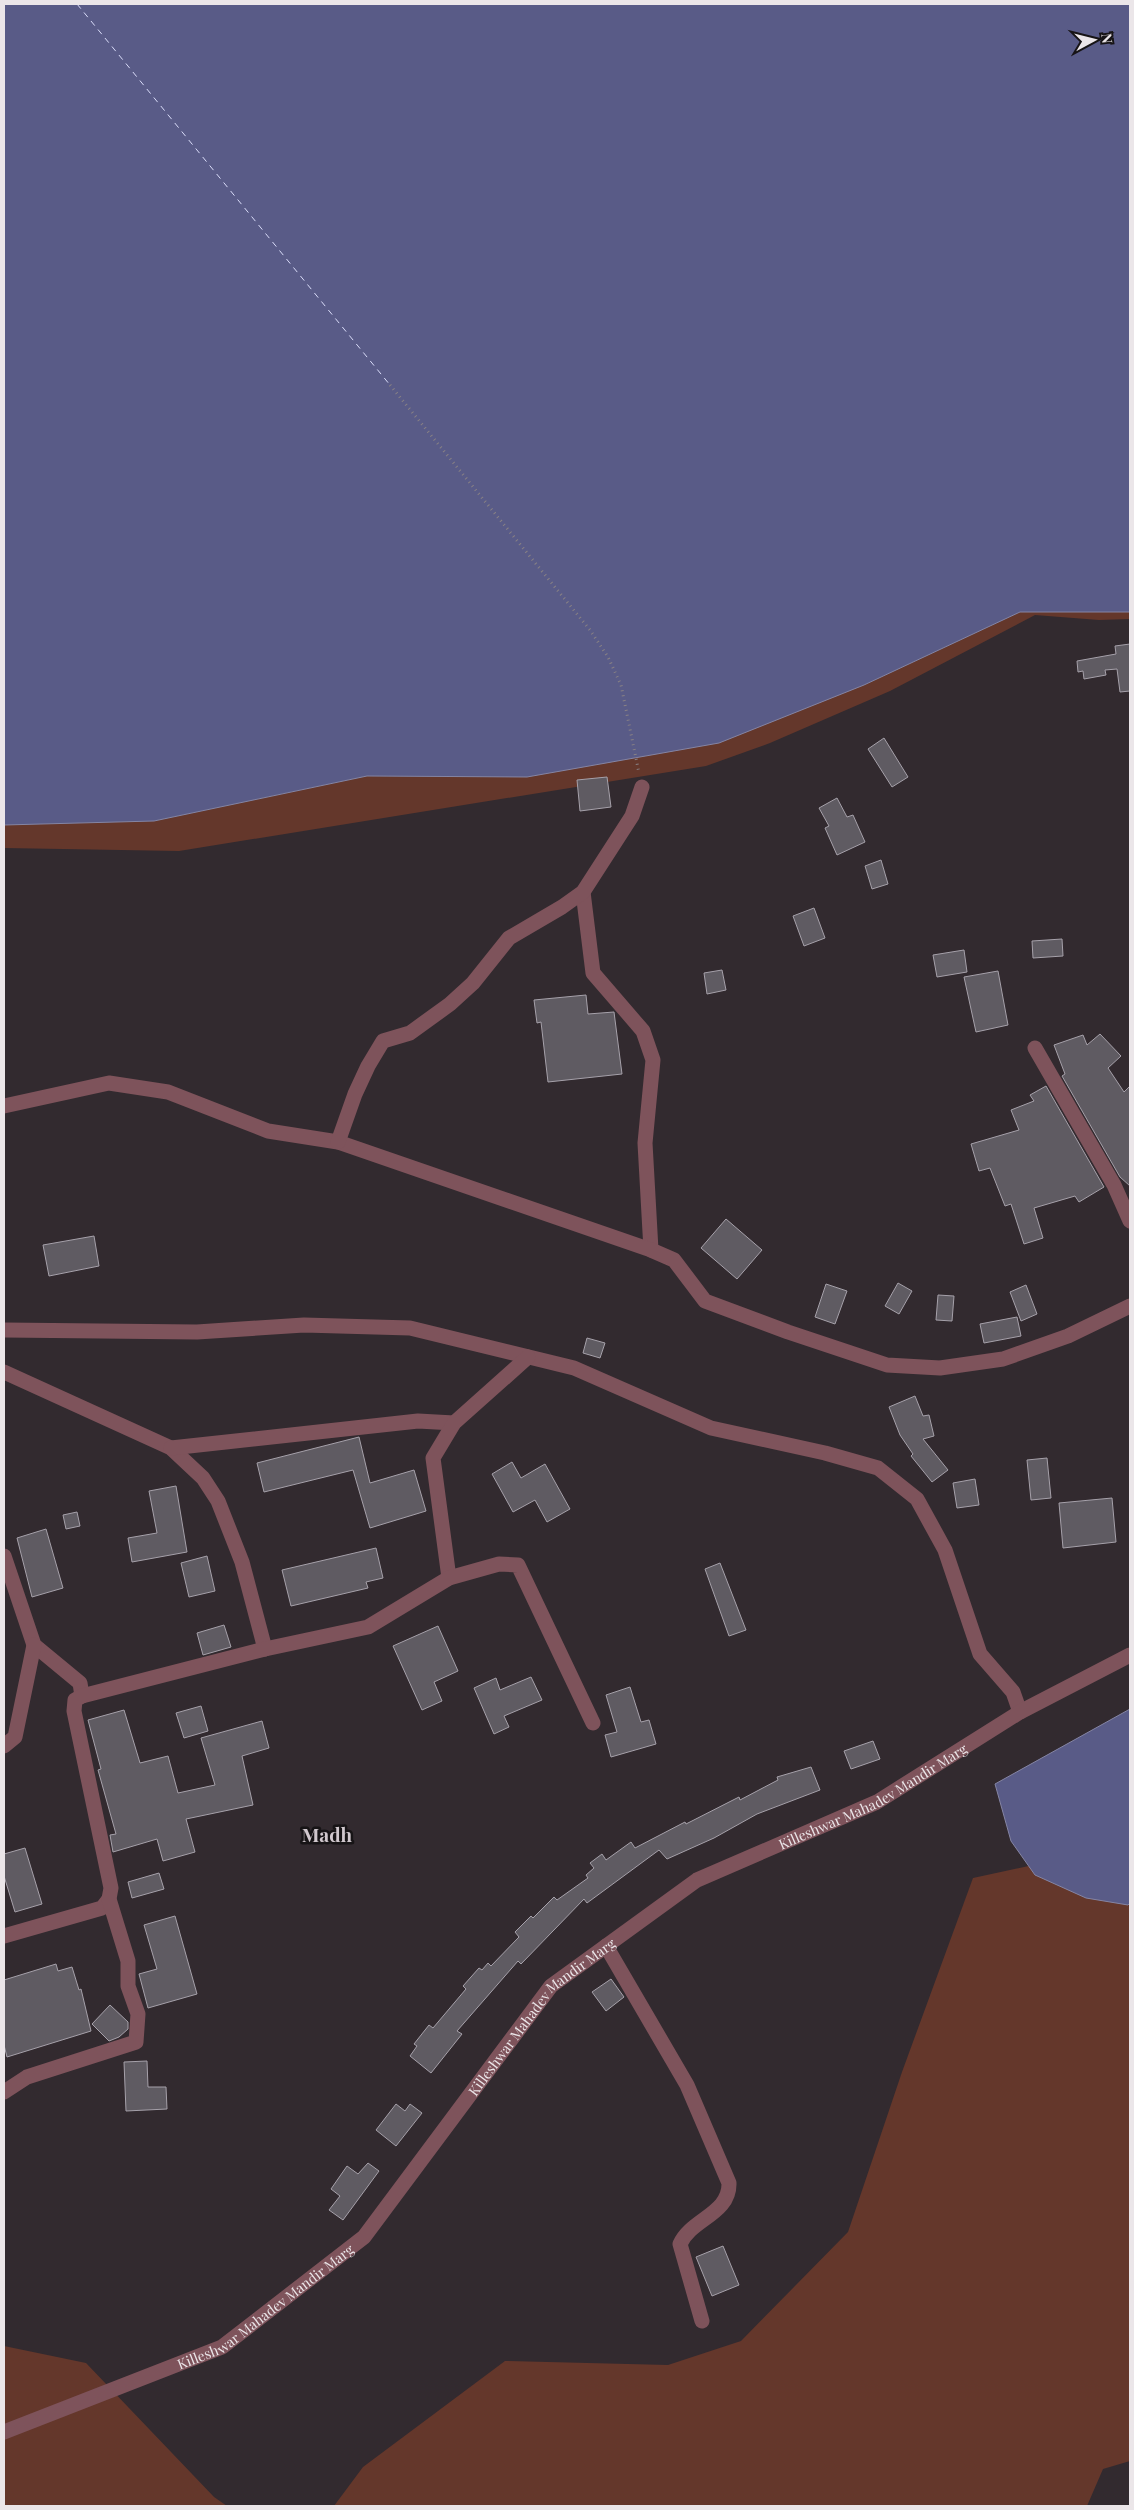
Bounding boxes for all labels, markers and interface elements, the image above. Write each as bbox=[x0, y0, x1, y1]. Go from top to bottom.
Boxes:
north arrow bbox=[1069, 15, 1119, 65]
text: N bbox=[1097, 32, 1117, 45]
street label: Killeshwar Mahadev Mandir Marg bbox=[775, 1738, 971, 1853]
district label: Madh bbox=[302, 1821, 353, 1847]
street label: Killeshwar Mahadev Mandir Marg bbox=[463, 1933, 619, 2099]
street label: Killeshwar Mahadev Mandir Marg bbox=[174, 2239, 358, 2373]

